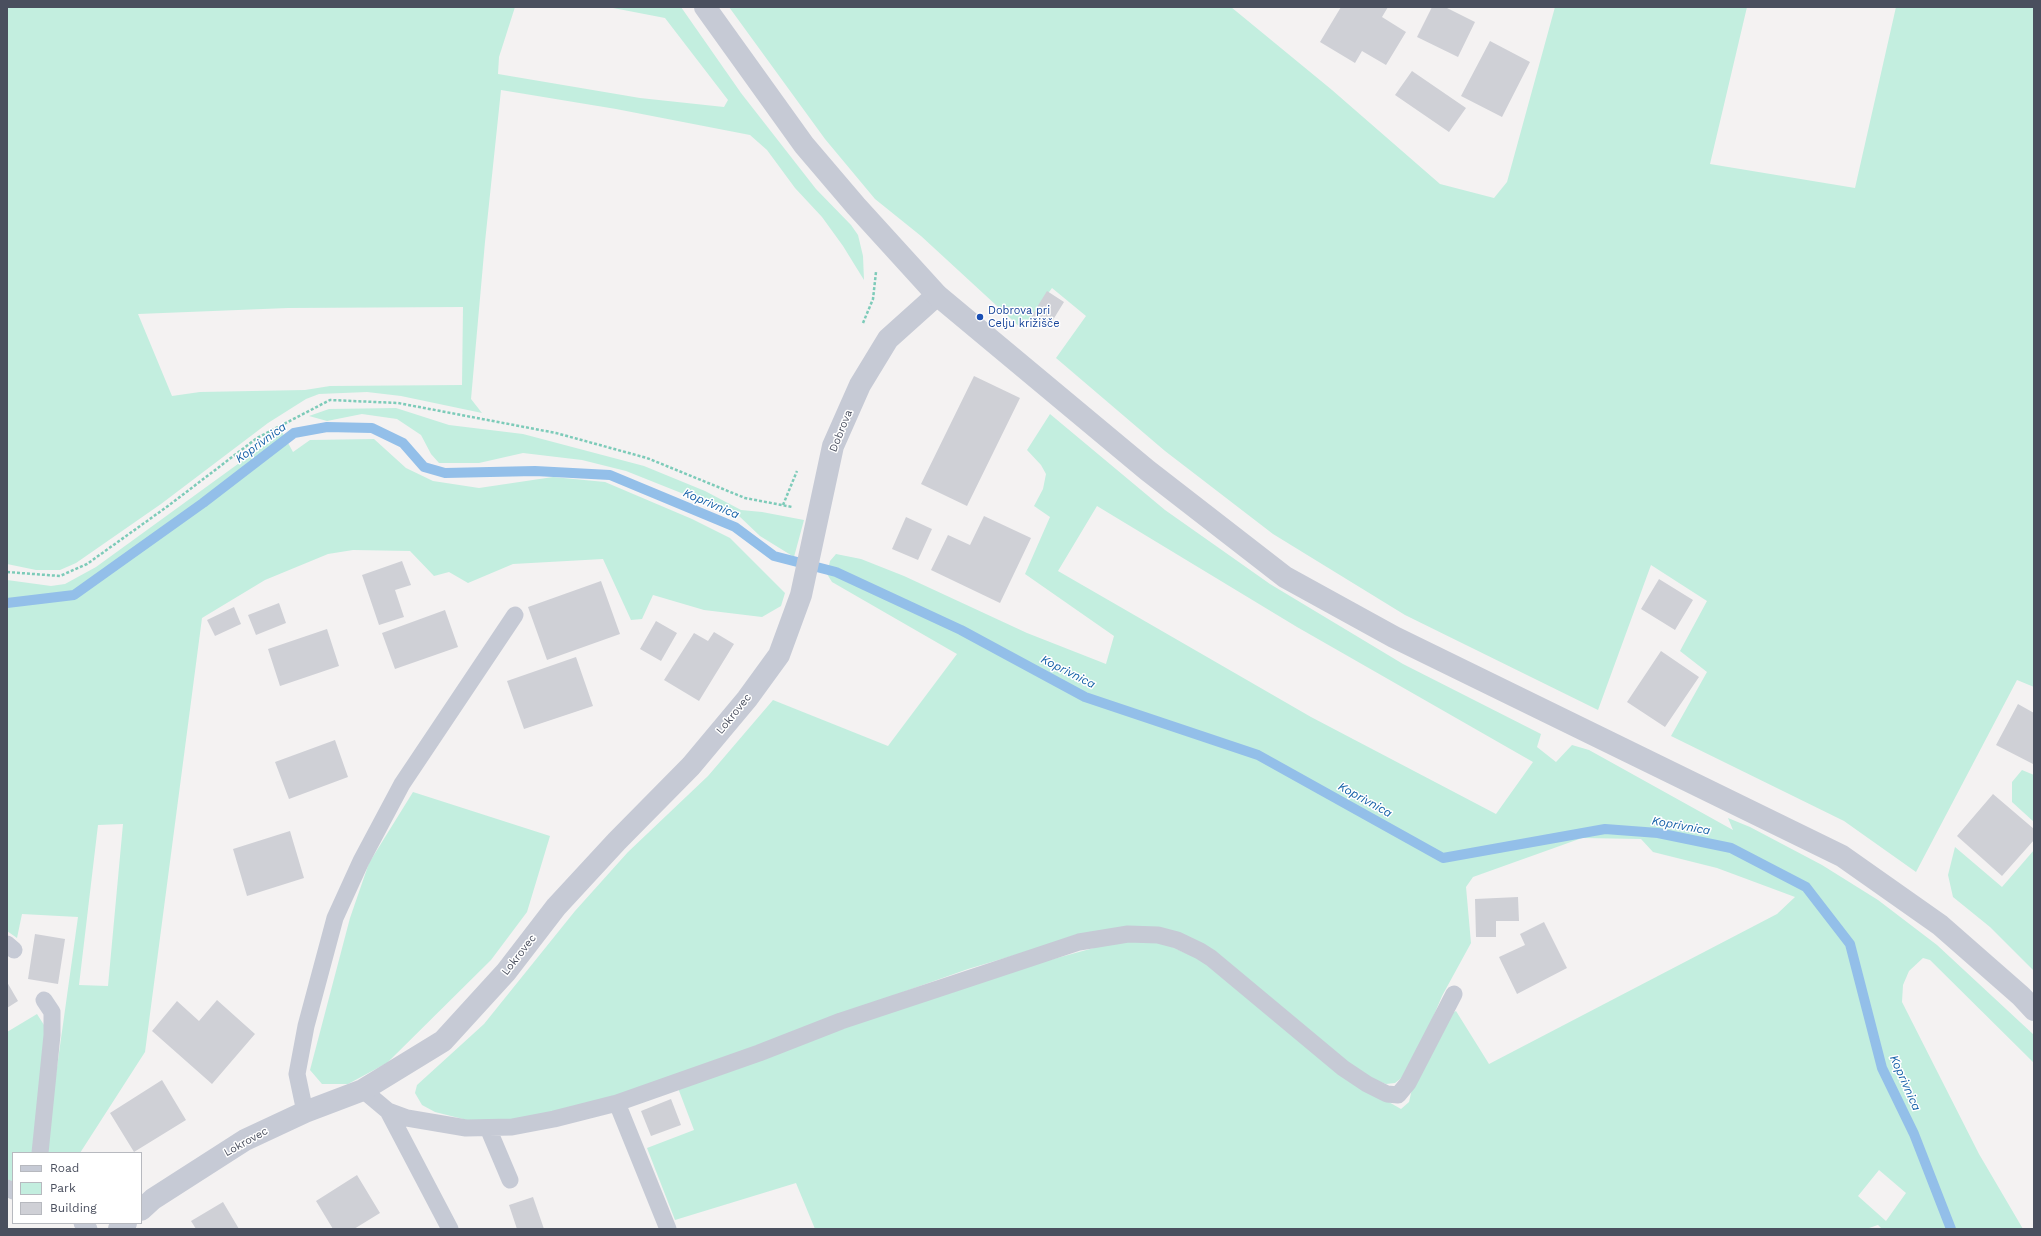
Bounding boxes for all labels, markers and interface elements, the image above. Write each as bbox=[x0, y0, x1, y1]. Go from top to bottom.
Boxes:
place label: Dobrova pri Celju križišče bbox=[988, 304, 1059, 330]
marker: Dobrova pri Celju križišče bbox=[975, 312, 985, 322]
street label: Dobrova bbox=[827, 408, 855, 454]
water label: Koprivnica bbox=[233, 420, 289, 466]
water label: Koprivnica bbox=[681, 486, 741, 522]
water label: Koprivnica bbox=[1038, 652, 1098, 692]
street label: Lokrovec bbox=[714, 691, 754, 737]
water label: Koprivnica bbox=[1336, 779, 1394, 821]
water label: Koprivnica bbox=[1650, 814, 1712, 838]
street label: Lokrovec bbox=[499, 932, 539, 978]
water label: Koprivnica bbox=[1886, 1053, 1924, 1113]
street label: Lokrovec bbox=[222, 1124, 270, 1160]
legend bbox=[12, 1152, 142, 1224]
text: Road bbox=[50, 1161, 79, 1175]
text: Park bbox=[50, 1181, 76, 1195]
text: Building bbox=[50, 1201, 97, 1215]

